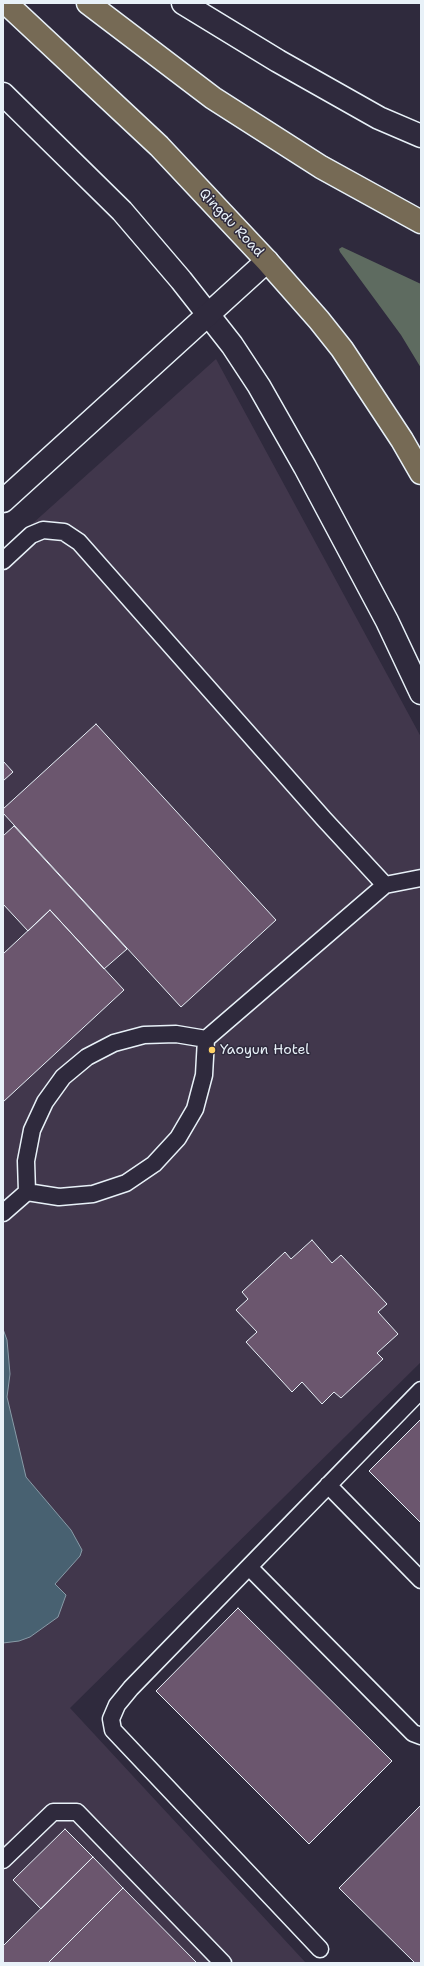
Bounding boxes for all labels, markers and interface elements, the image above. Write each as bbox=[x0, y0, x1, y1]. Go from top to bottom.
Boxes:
street label: Qingdu Road bbox=[195, 185, 267, 261]
place label: Yaoyun Hotel bbox=[220, 1042, 309, 1058]
marker: Yaoyun Hotel bbox=[207, 1045, 217, 1055]

